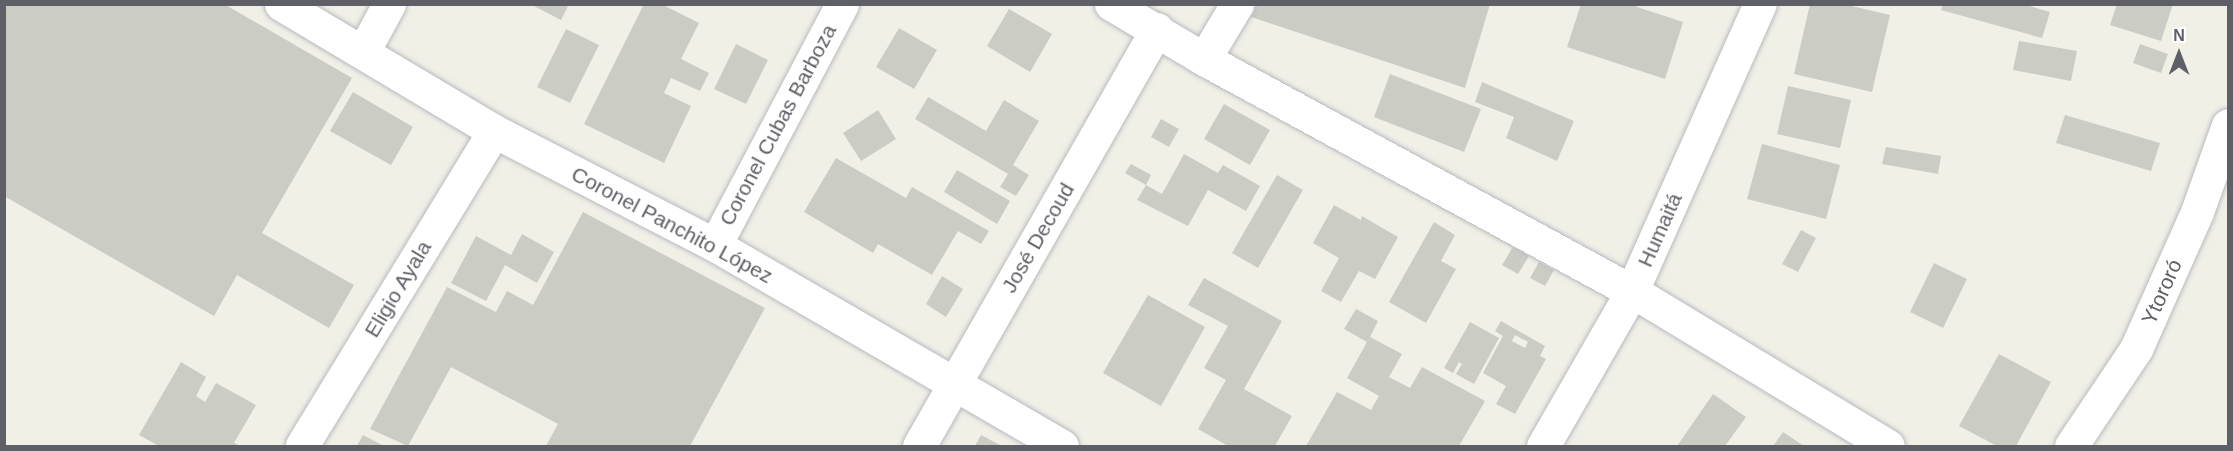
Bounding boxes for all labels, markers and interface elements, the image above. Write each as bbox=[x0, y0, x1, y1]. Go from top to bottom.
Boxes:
street label: Coronel Cubas Barboza bbox=[714, 20, 842, 230]
north arrow bbox=[2149, 24, 2209, 84]
text: N bbox=[2173, 27, 2185, 44]
street label: Coronel Panchito López bbox=[567, 161, 777, 289]
street label: José Decoud bbox=[996, 179, 1080, 297]
street label: Humaitá bbox=[1633, 189, 1687, 271]
street label: Eligio Ayala bbox=[359, 236, 437, 342]
street label: Ytororó bbox=[2136, 255, 2188, 329]

